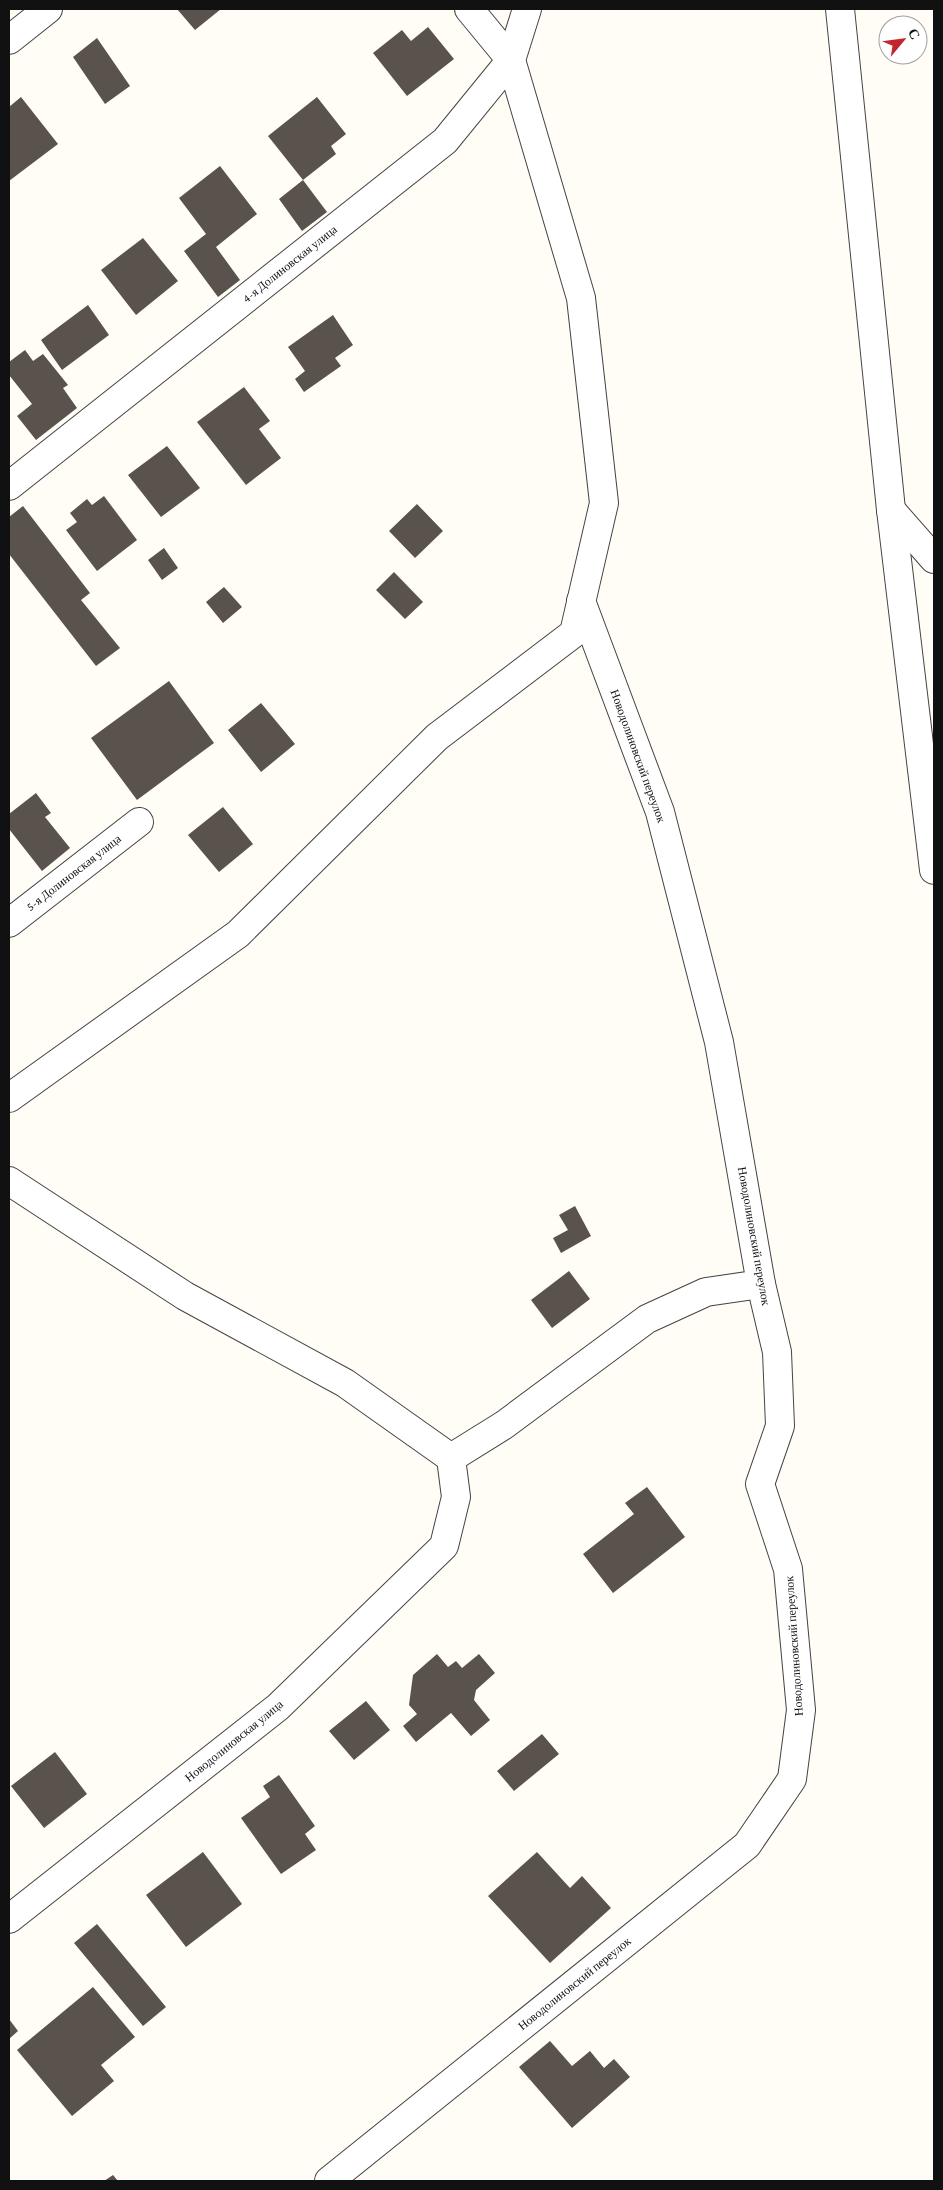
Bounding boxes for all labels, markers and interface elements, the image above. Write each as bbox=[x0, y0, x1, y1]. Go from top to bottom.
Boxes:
north arrow bbox=[878, 15, 928, 65]
text: С bbox=[905, 25, 924, 42]
street label: 4-я Долиновская улица bbox=[240, 222, 340, 305]
street label: Новодолиновский переулок bbox=[607, 688, 669, 825]
street label: 5-я Долиновская улица bbox=[24, 831, 124, 914]
street label: Новодолиновский переулок bbox=[735, 1166, 773, 1307]
street label: Новодолиновский переулок bbox=[782, 1575, 806, 1717]
street label: Новодолиновская улица bbox=[182, 1697, 286, 1785]
street label: Новодолиновский переулок bbox=[515, 1934, 634, 2033]

